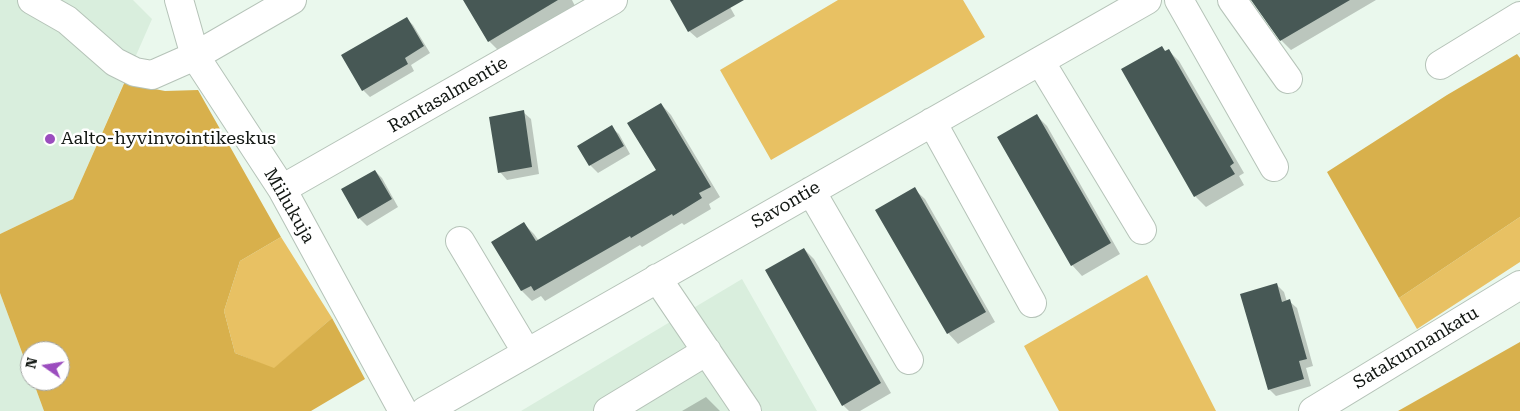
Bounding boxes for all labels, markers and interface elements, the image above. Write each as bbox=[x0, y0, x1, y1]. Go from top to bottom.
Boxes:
street label: Rantasalmentie bbox=[385, 52, 511, 138]
place label: Aalto-hyvinvointikeskus bbox=[61, 128, 276, 150]
marker: Aalto-hyvinvointikeskus bbox=[43, 132, 57, 146]
street label: Miilukuja bbox=[259, 165, 319, 247]
street label: Savontie bbox=[748, 177, 824, 233]
street label: Satakunnankatu bbox=[1349, 302, 1483, 394]
north arrow bbox=[20, 341, 70, 391]
text: N bbox=[22, 356, 40, 370]

